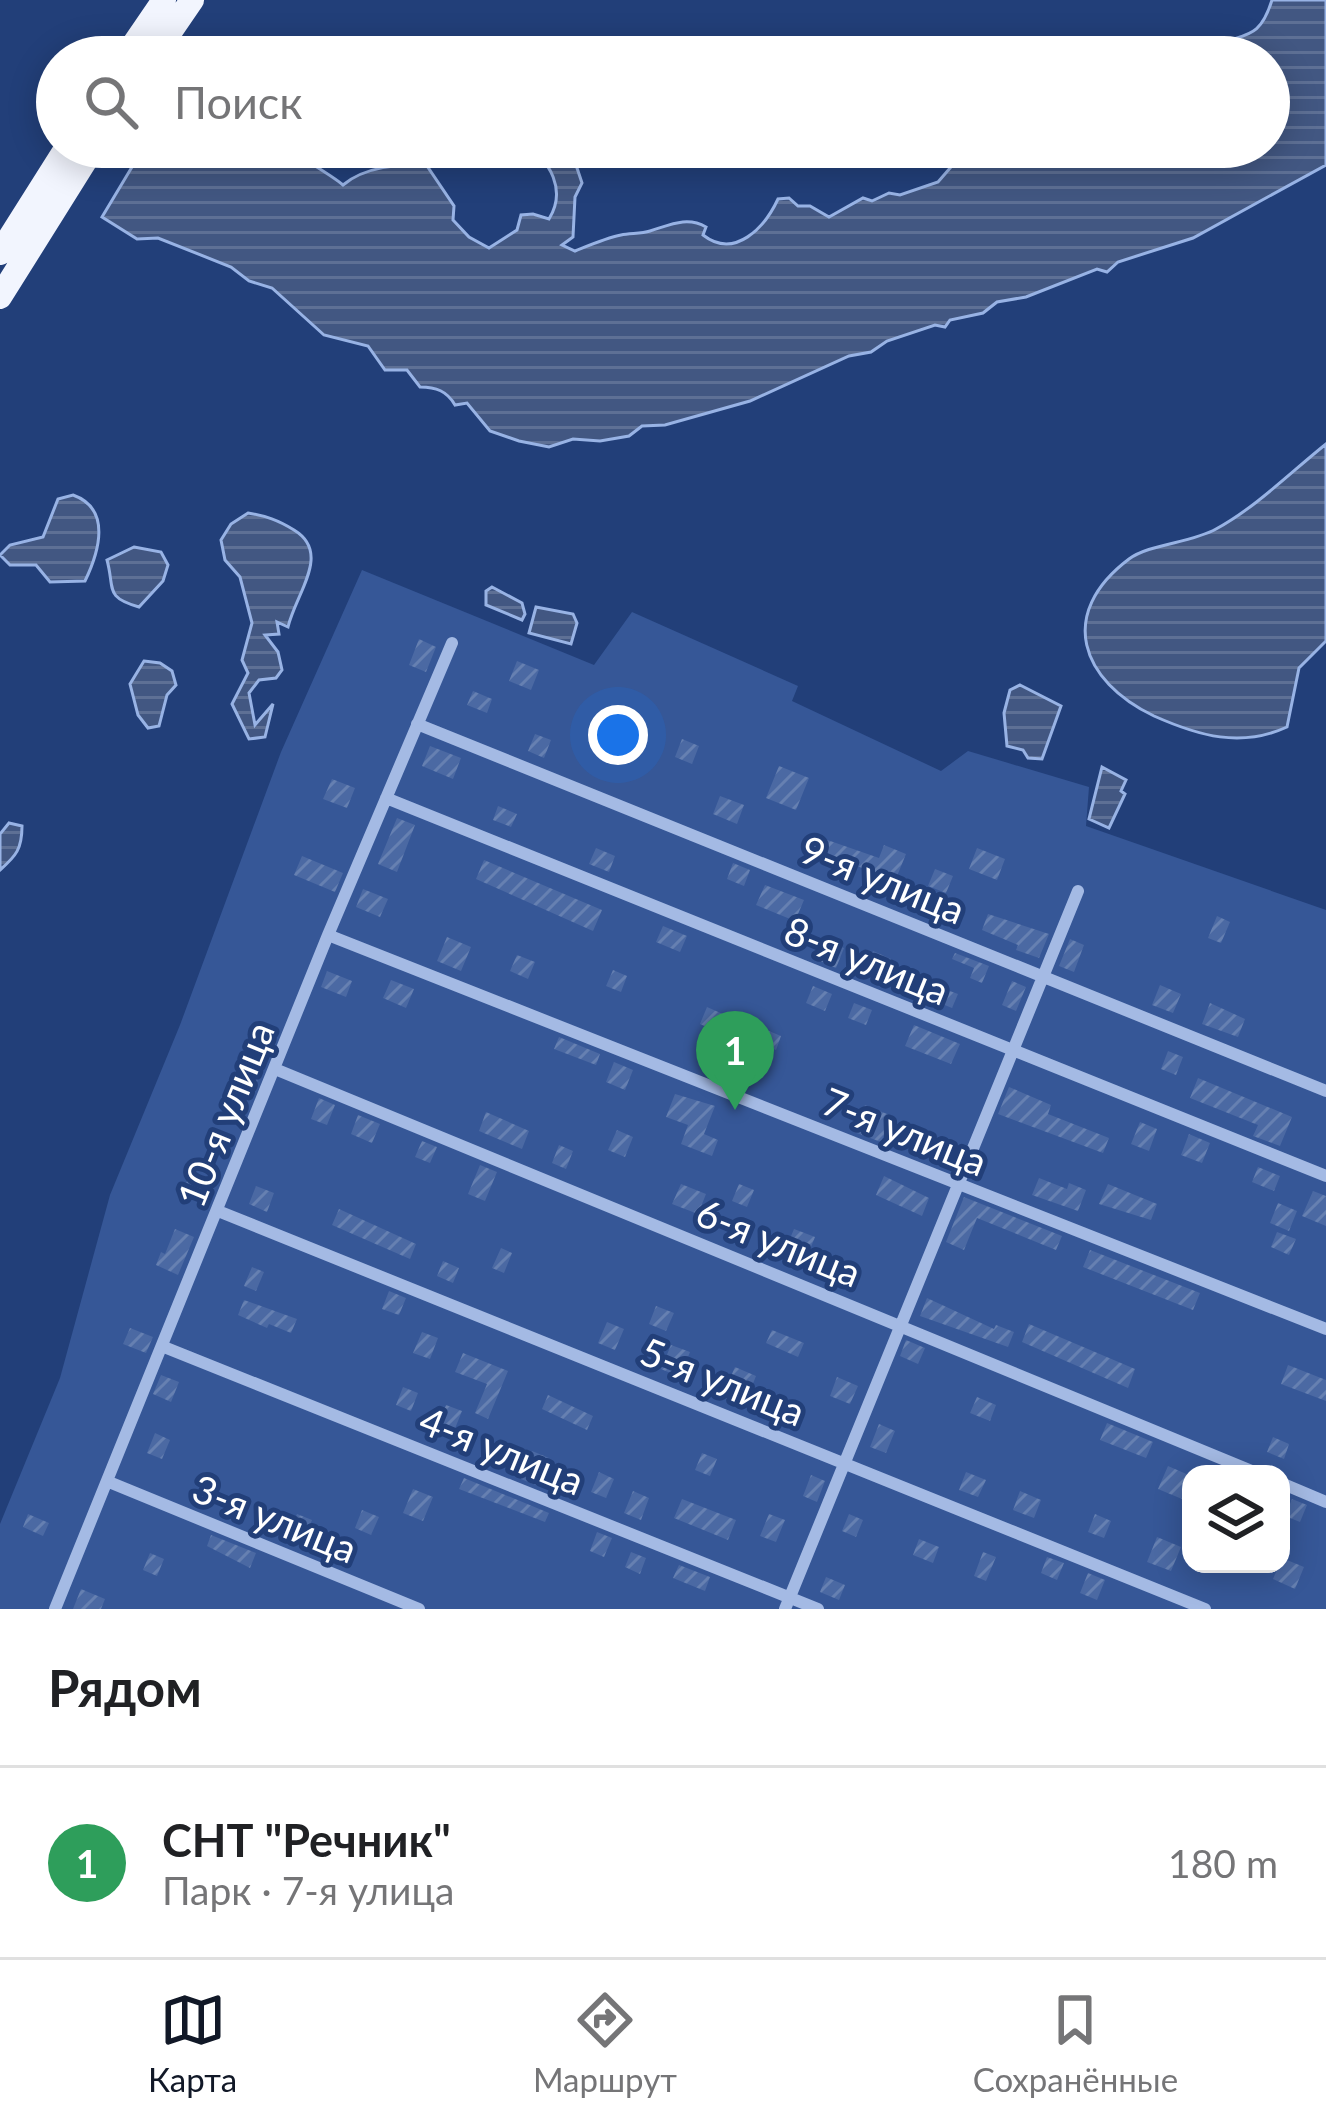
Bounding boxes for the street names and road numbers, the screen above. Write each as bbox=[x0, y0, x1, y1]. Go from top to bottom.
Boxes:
street label: 9-я улица bbox=[794, 825, 972, 933]
street label: 8-я улица bbox=[778, 906, 956, 1014]
street label: 10-я улица bbox=[167, 1015, 283, 1213]
street label: 7-я улица bbox=[816, 1077, 994, 1185]
street label: 6-я улица bbox=[690, 1188, 868, 1296]
street label: 5-я улица bbox=[634, 1327, 812, 1435]
street label: 4-я улица bbox=[413, 1396, 591, 1504]
street label: 3-я улица bbox=[186, 1464, 364, 1572]

